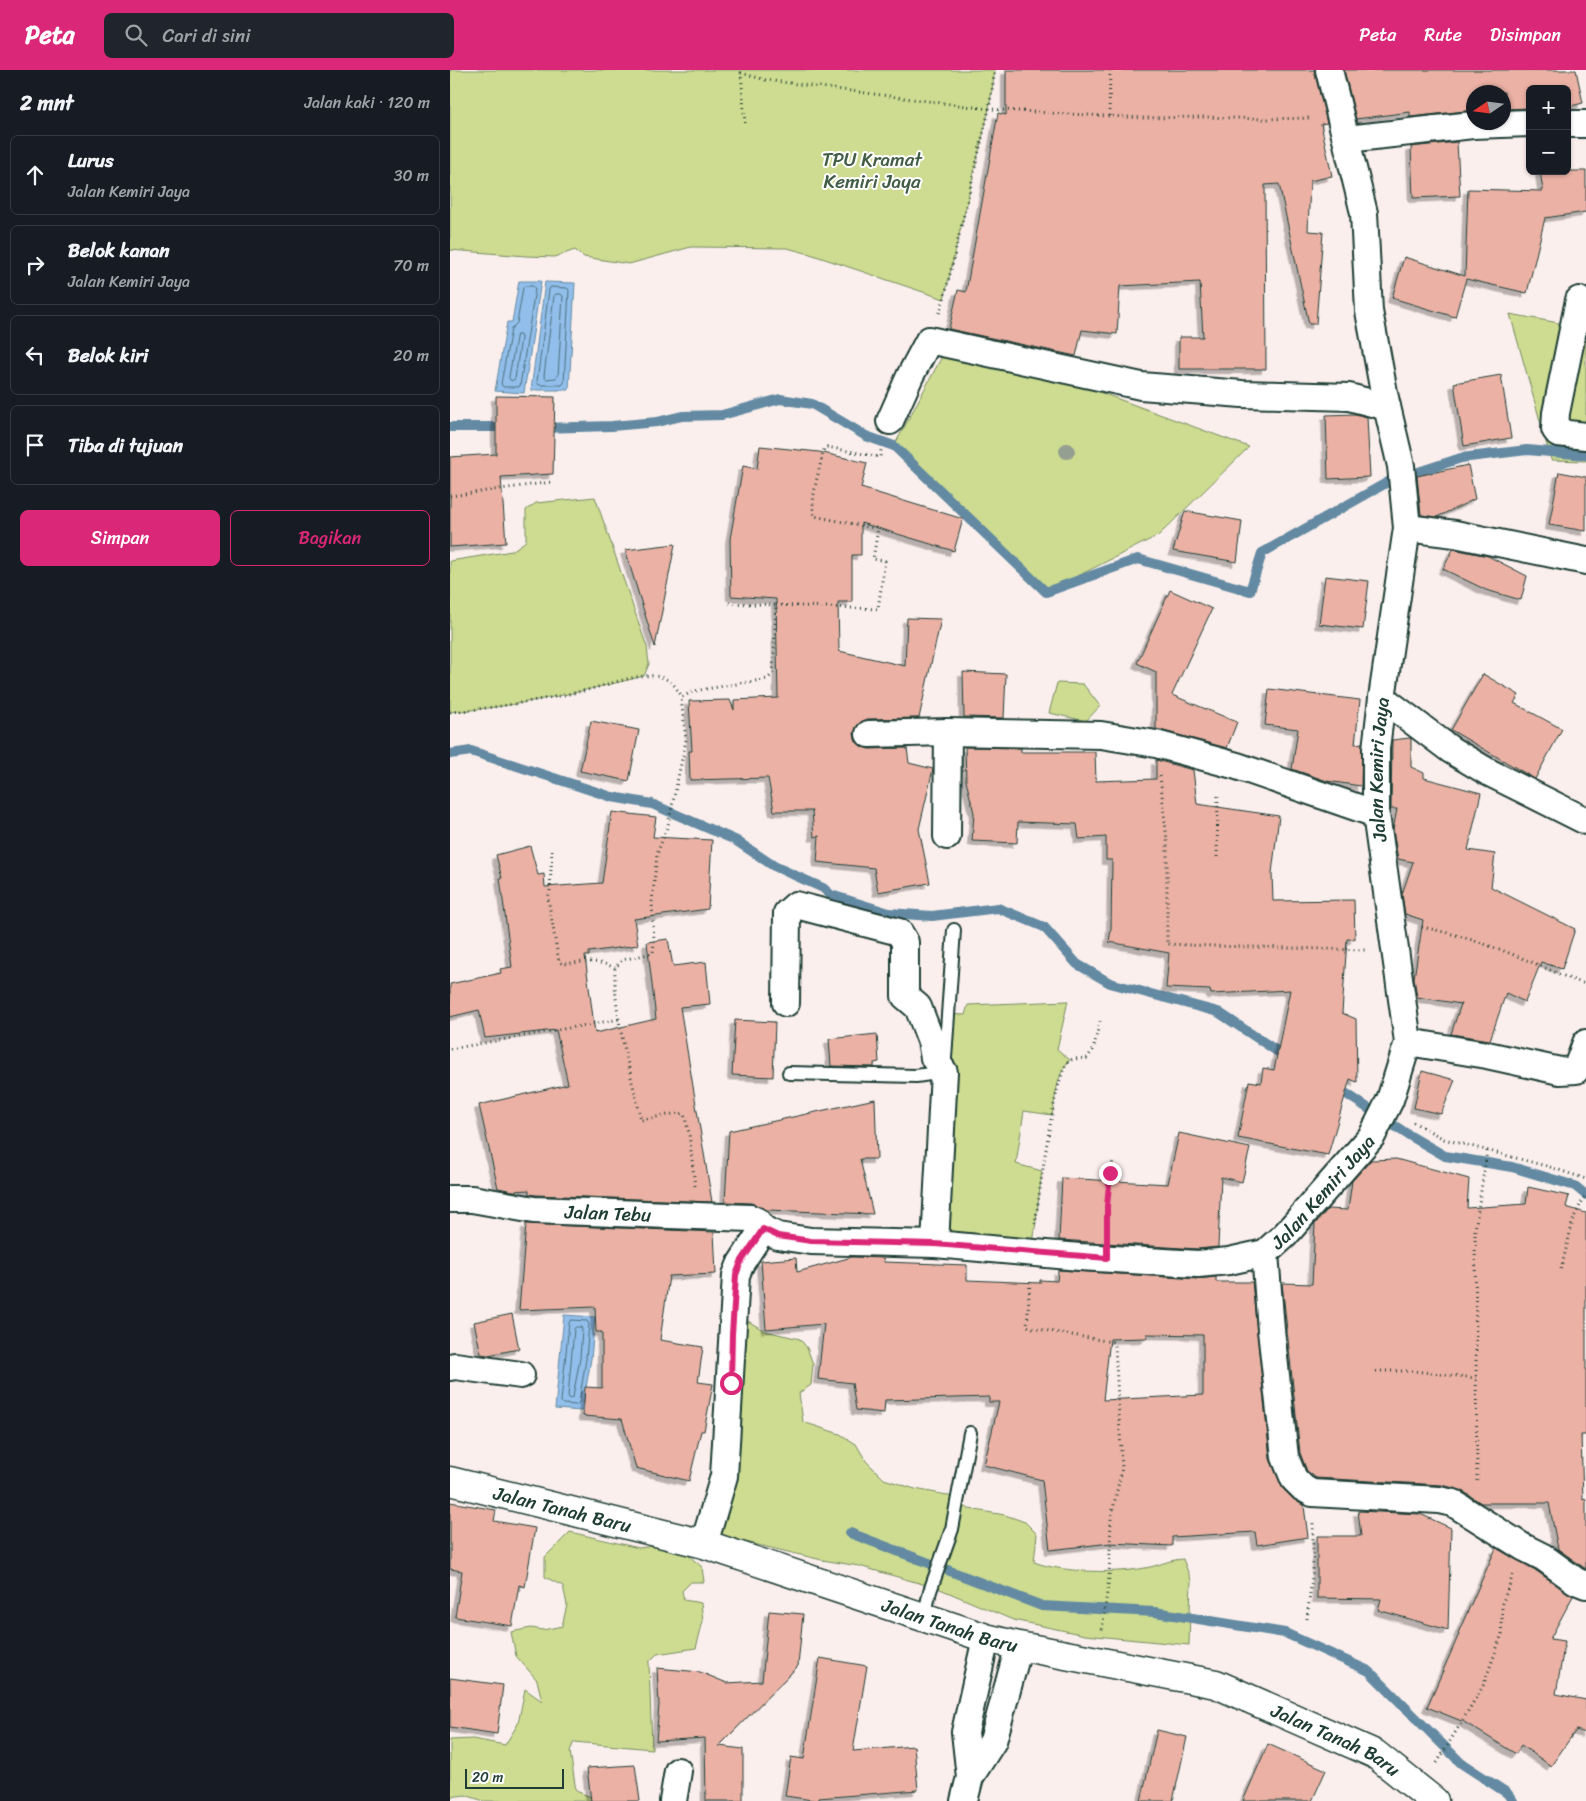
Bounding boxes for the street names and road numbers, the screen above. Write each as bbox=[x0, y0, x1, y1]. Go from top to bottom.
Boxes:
street label: Jalan Kemiri Jaya bbox=[1359, 695, 1399, 845]
street label: Jalan Kemiri Jaya bbox=[1262, 1126, 1384, 1258]
street label: Jalan Tebu bbox=[563, 1195, 652, 1231]
street label: Jalan Tanah Baru bbox=[489, 1476, 635, 1542]
street label: Jalan Tanah Baru bbox=[877, 1588, 1022, 1662]
street label: Jalan Tanah Baru bbox=[1265, 1693, 1408, 1785]

